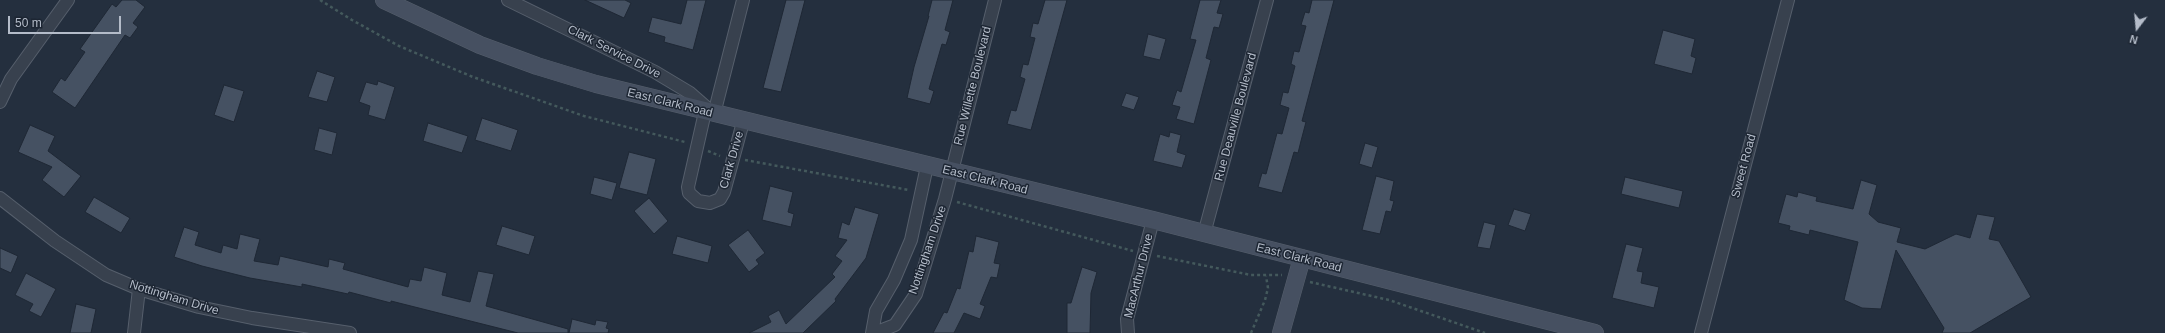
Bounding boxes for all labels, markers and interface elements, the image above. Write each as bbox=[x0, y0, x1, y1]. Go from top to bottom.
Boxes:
scale bar bbox=[10, 8, 123, 34]
north arrow bbox=[2117, 8, 2157, 48]
text: 50 m bbox=[15, 16, 42, 30]
street label: Clark Service Drive bbox=[565, 22, 663, 82]
street label: Rue Willette Boulevard bbox=[951, 25, 995, 147]
text: N bbox=[2128, 33, 2139, 46]
street label: Rue Deauville Boulevard bbox=[1212, 51, 1260, 183]
street label: East Clark Road bbox=[626, 85, 714, 121]
street label: Clark Drive bbox=[717, 129, 747, 191]
street label: Sweet Road bbox=[1729, 133, 1759, 199]
street label: East Clark Road bbox=[941, 162, 1029, 198]
street label: Nottingham Drive bbox=[906, 204, 950, 296]
street label: MacArthur Drive bbox=[1122, 232, 1156, 320]
street label: East Clark Road bbox=[1255, 240, 1343, 276]
street label: Nottingham Drive bbox=[128, 278, 220, 318]

